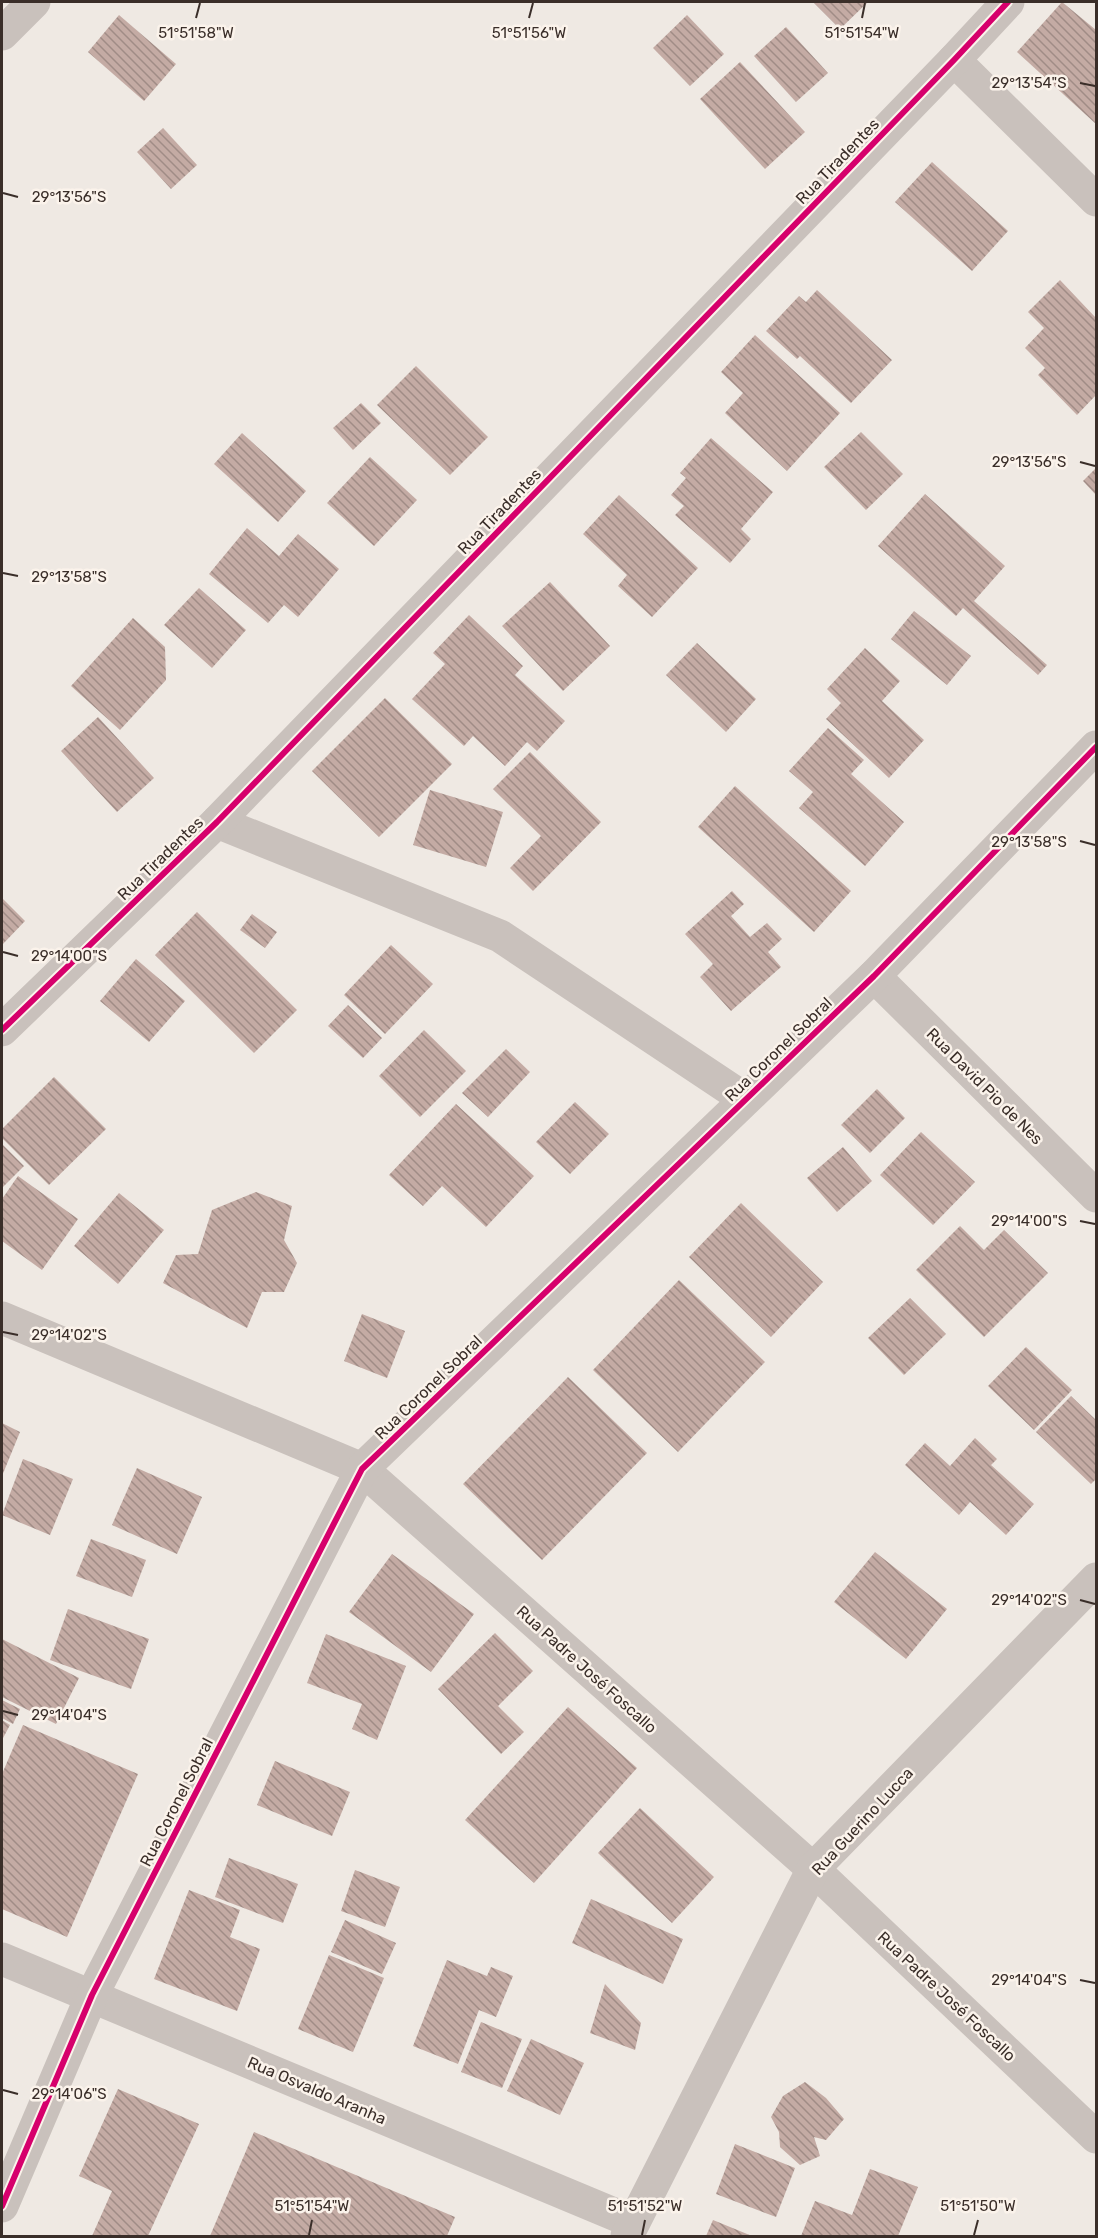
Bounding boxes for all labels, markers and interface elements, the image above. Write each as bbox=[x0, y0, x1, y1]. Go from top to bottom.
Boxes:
text: 51°51'58"W bbox=[158, 24, 234, 42]
text: 51°51'56"W bbox=[492, 24, 566, 42]
text: 51°51'54"W bbox=[825, 24, 899, 42]
text: 29°13'54"S bbox=[991, 74, 1067, 92]
street label: Rua Tiradentes bbox=[792, 115, 883, 208]
text: 29°13'56"S bbox=[32, 188, 106, 206]
text: 29°13'56"S bbox=[992, 453, 1066, 471]
street label: Rua Tiradentes bbox=[454, 465, 545, 558]
text: 29°13'58"S bbox=[31, 568, 107, 586]
street label: Rua Tiradentes bbox=[114, 813, 207, 904]
text: 29°13'58"S bbox=[991, 833, 1067, 851]
text: 29°14'00"S bbox=[31, 947, 107, 965]
street label: Rua Coronel Sobral bbox=[721, 993, 836, 1105]
street label: Rua David Pio de Nes bbox=[923, 1024, 1047, 1148]
text: 29°14'00"S bbox=[991, 1212, 1067, 1230]
text: 29°14'02"S bbox=[31, 1326, 107, 1344]
street label: Rua Coronel Sobral bbox=[371, 1331, 486, 1443]
text: 29°14'02"S bbox=[991, 1591, 1067, 1609]
street label: Rua Padre José Foscallo bbox=[513, 1602, 661, 1737]
text: 29°14'04"S bbox=[31, 1706, 107, 1724]
street label: Rua Coronel Sobral bbox=[136, 1735, 217, 1870]
street label: Rua Guerino Lucca bbox=[808, 1764, 917, 1879]
street label: Rua Padre José Foscallo bbox=[874, 1927, 1020, 2065]
text: 29°14'04"S bbox=[991, 1971, 1067, 1989]
street label: Rua Osvaldo Aranha bbox=[245, 2053, 389, 2128]
text: 29°14'06"S bbox=[31, 2085, 107, 2103]
text: 51°51'54"W bbox=[275, 2197, 349, 2215]
text: 51°51'52"W bbox=[608, 2197, 682, 2215]
text: 51°51'50"W bbox=[940, 2197, 1016, 2215]

